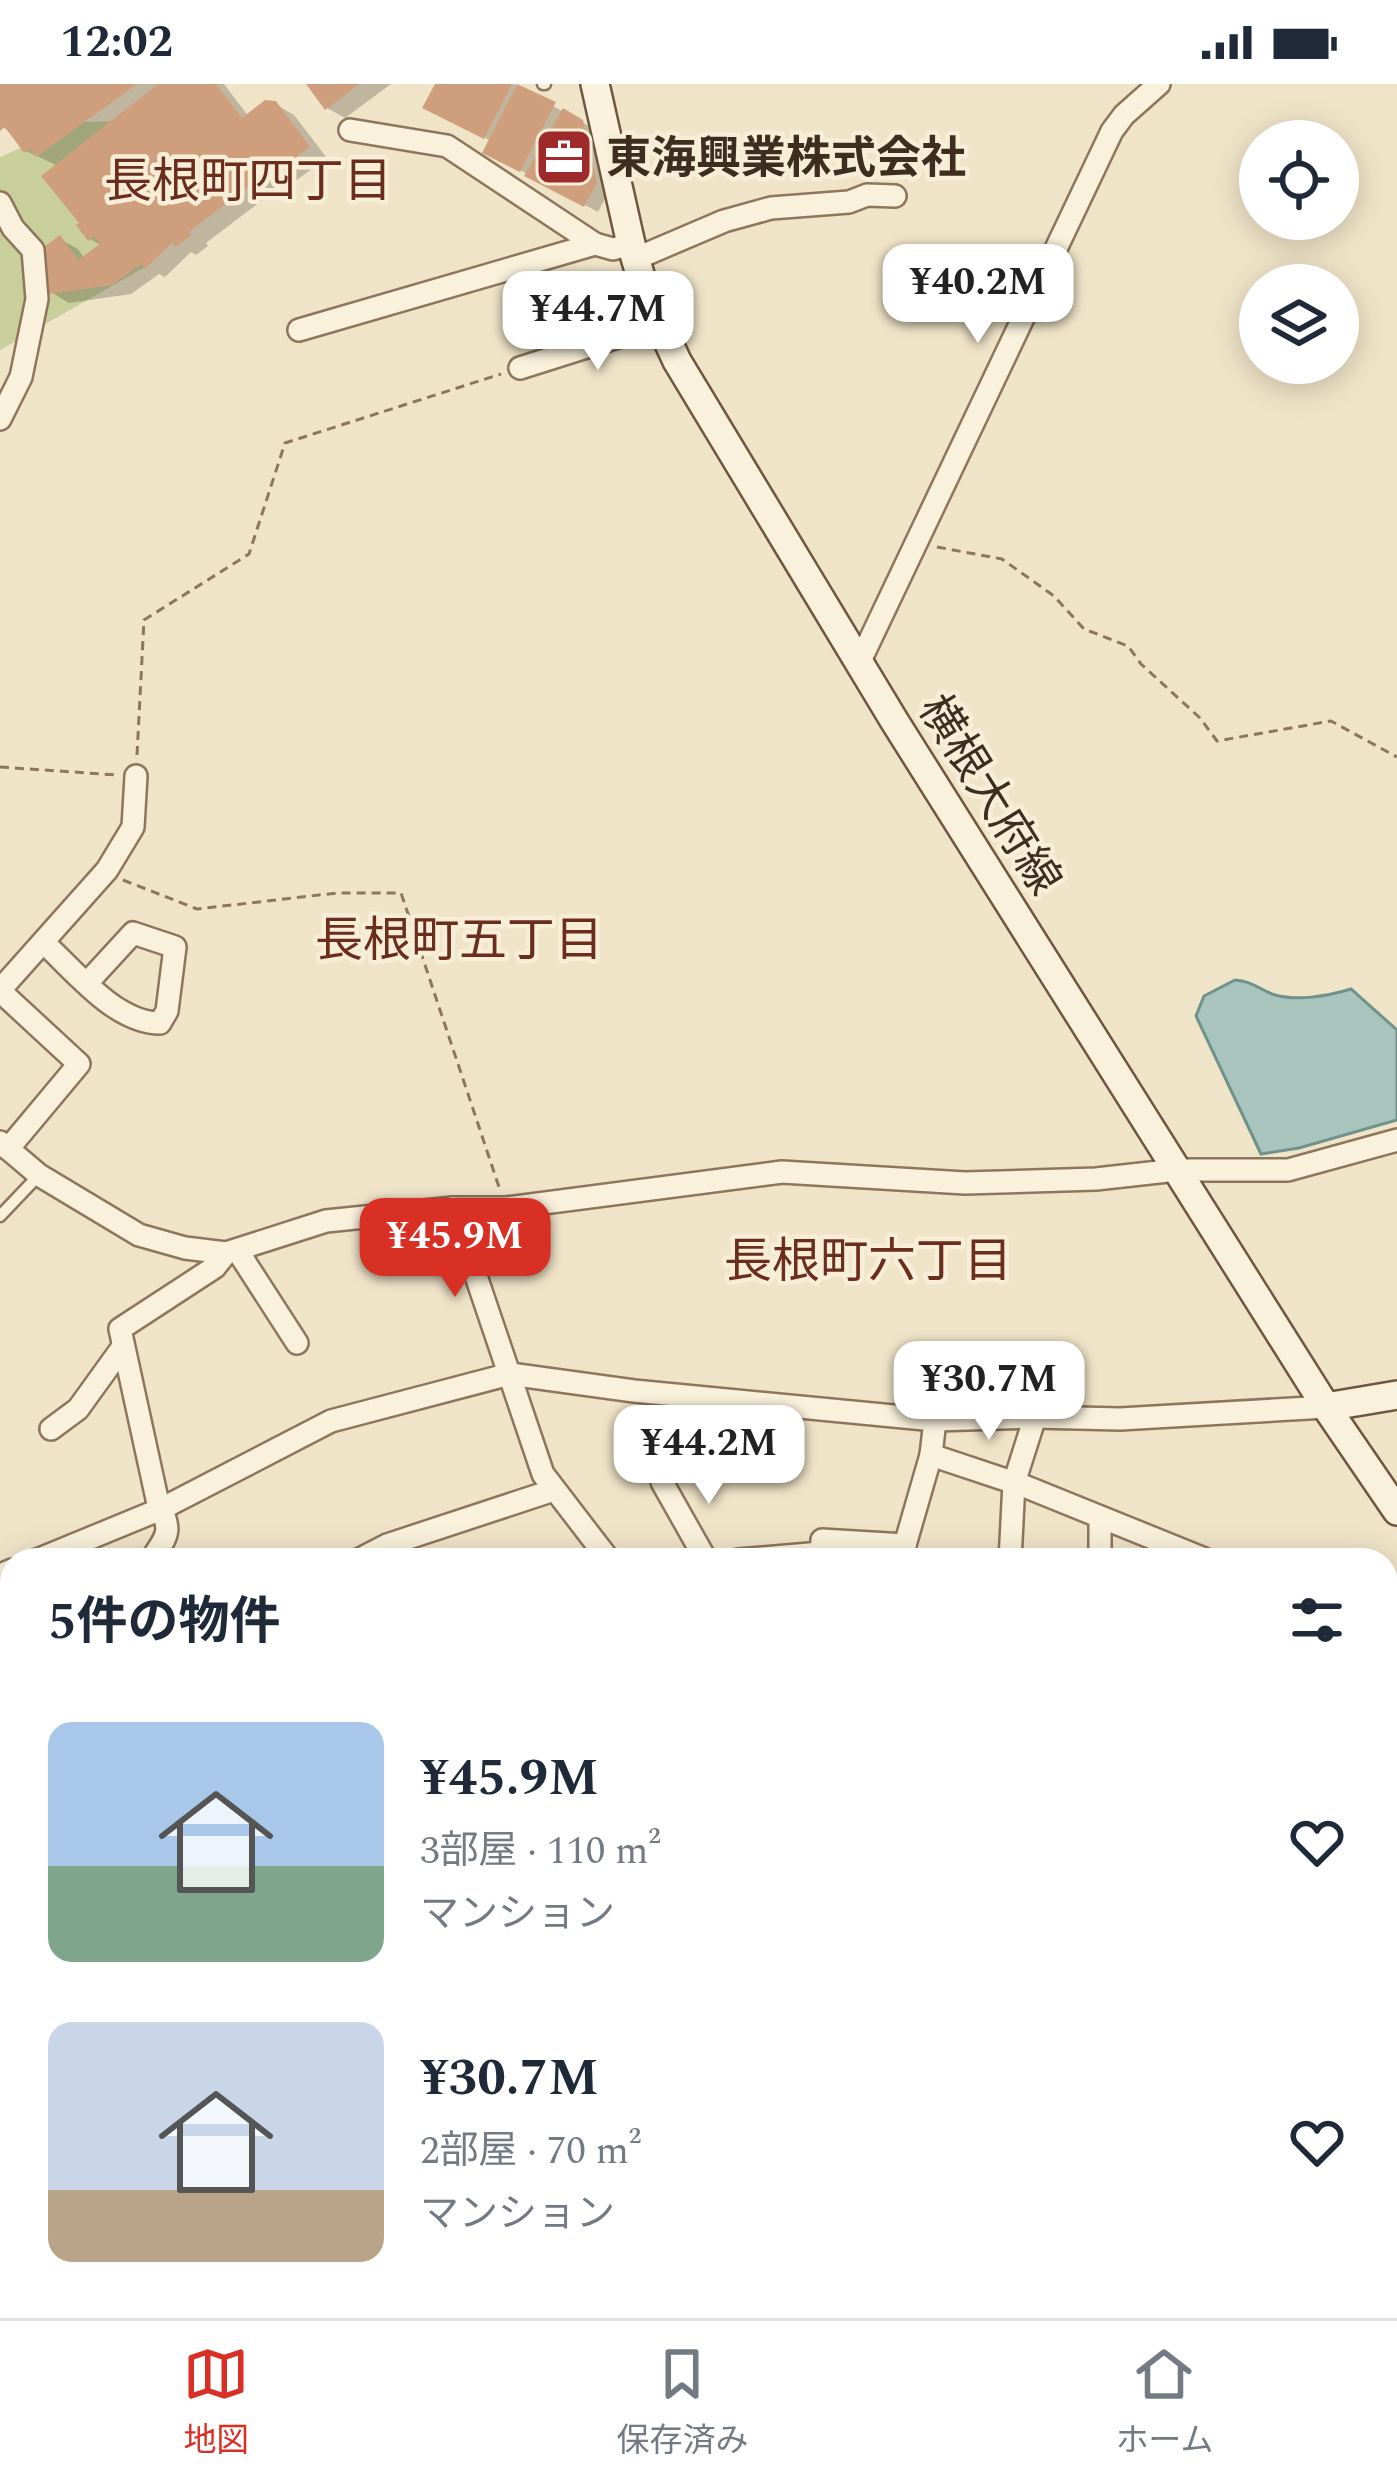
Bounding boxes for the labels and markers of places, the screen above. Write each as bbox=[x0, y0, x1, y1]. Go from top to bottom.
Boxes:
place label: 東海興業株式会社 bbox=[606, 125, 966, 194]
office icon: 東海興業株式会社 bbox=[533, 126, 595, 188]
pin: ¥40.2M bbox=[880, 244, 1076, 346]
pin: ¥44.7M bbox=[500, 271, 696, 373]
pin: ¥45.9M bbox=[357, 1198, 553, 1300]
pin: ¥30.7M bbox=[891, 1341, 1087, 1443]
pin: ¥44.2M bbox=[611, 1405, 807, 1507]

